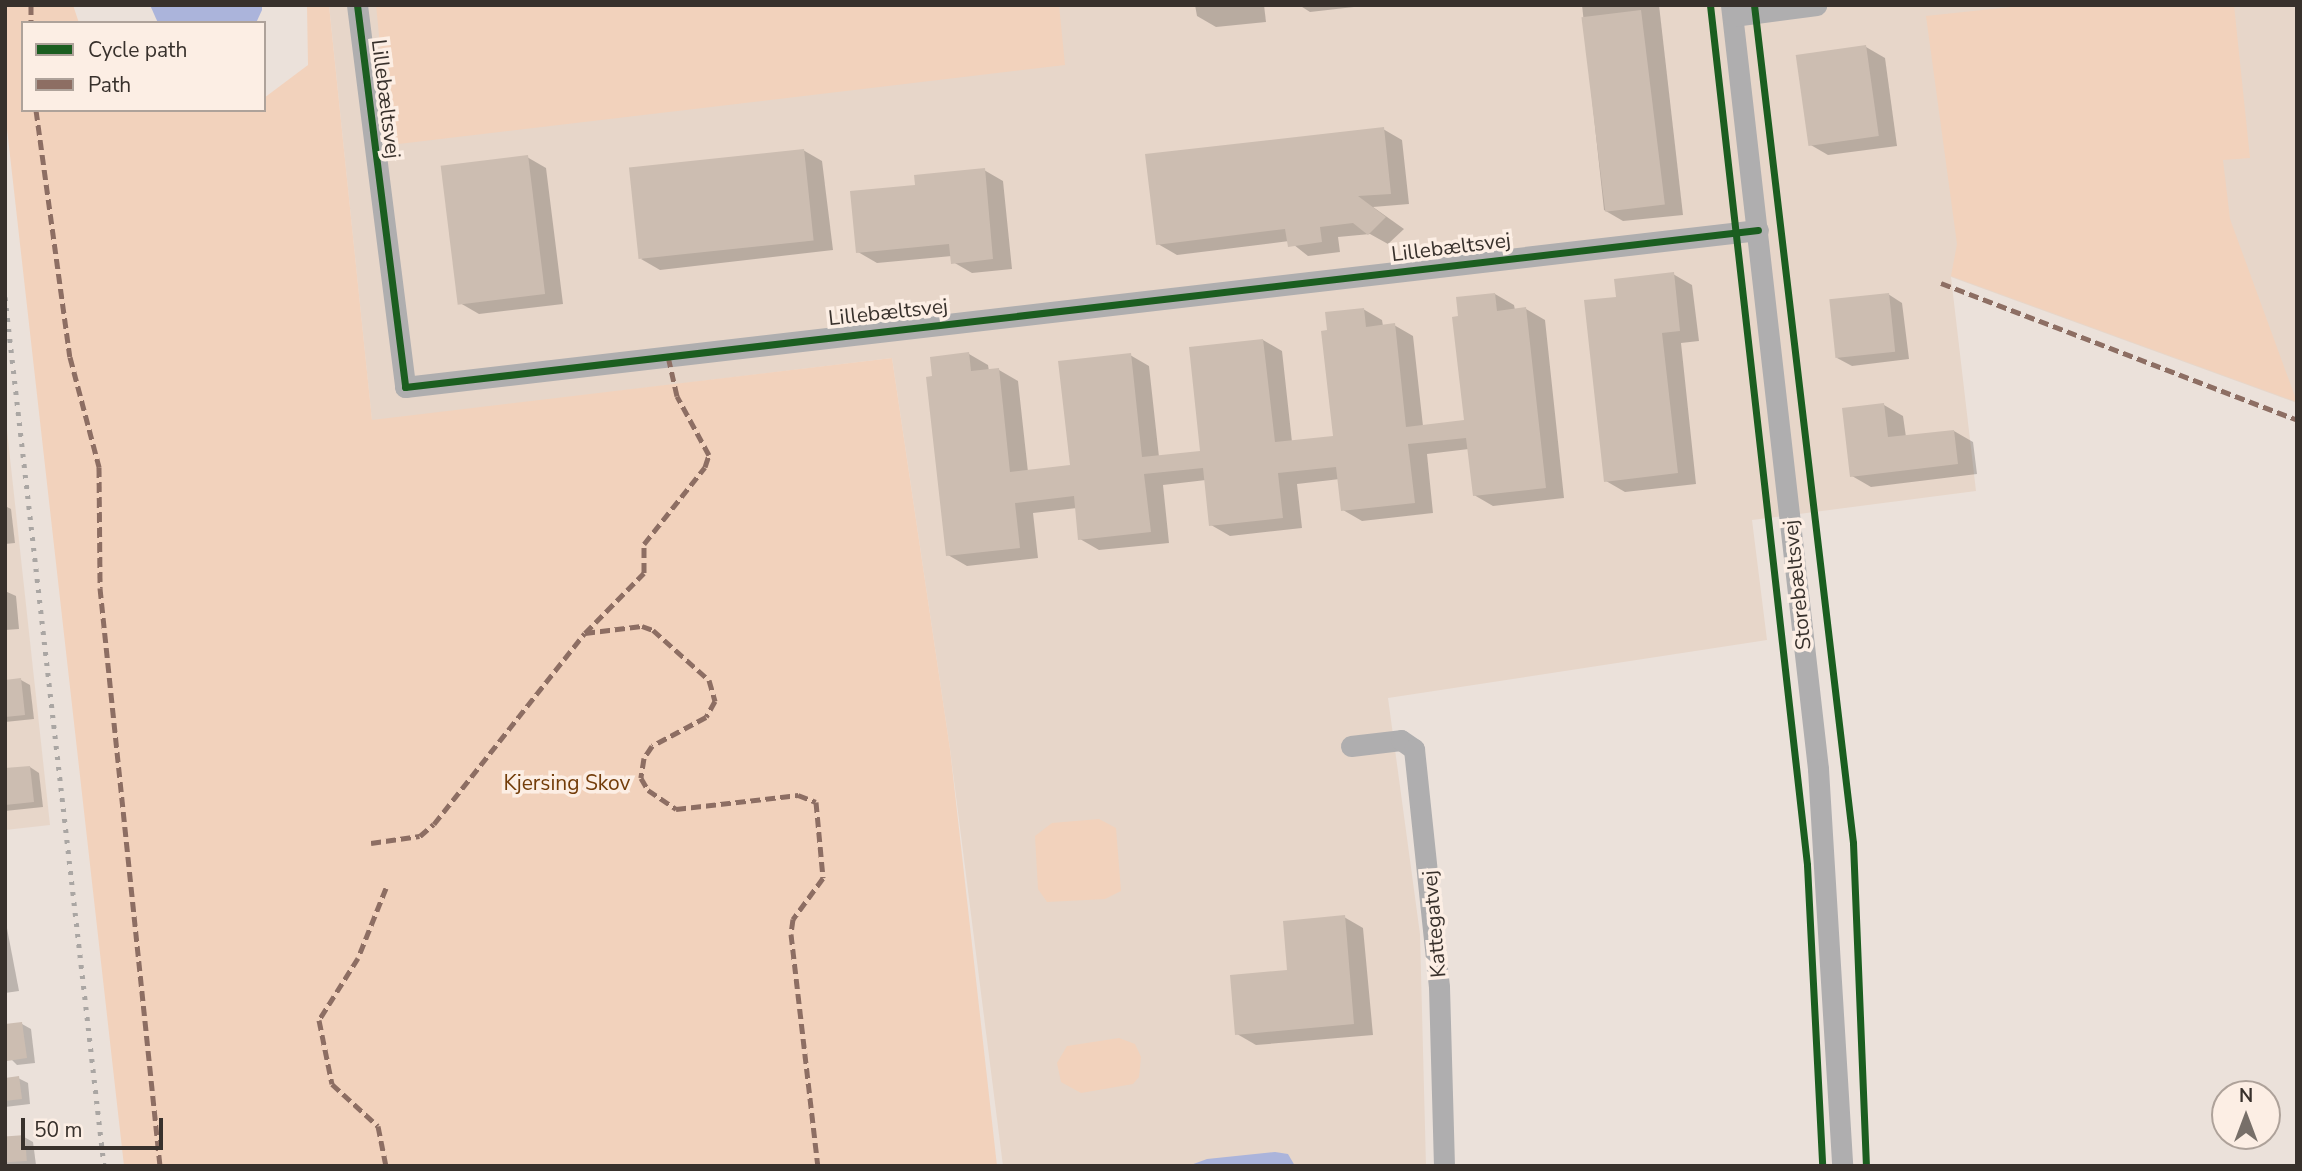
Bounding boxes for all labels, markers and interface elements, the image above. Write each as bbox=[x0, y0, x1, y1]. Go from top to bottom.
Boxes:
legend bbox=[21, 21, 266, 112]
text: Cycle path bbox=[88, 36, 187, 64]
street label: Lillebæltsvej bbox=[366, 38, 406, 160]
text: Path bbox=[88, 71, 131, 99]
street label: Lillebæltsvej bbox=[1390, 227, 1512, 267]
street label: Lillebæltsvej bbox=[827, 293, 949, 331]
street label: Storebæltsvej bbox=[1778, 519, 1816, 651]
park label: Kjersing Skov bbox=[504, 770, 630, 796]
street label: Kattegatvej bbox=[1417, 869, 1451, 979]
north arrow bbox=[2211, 1080, 2281, 1150]
text: N bbox=[2239, 1083, 2253, 1109]
scale bar bbox=[24, 1104, 166, 1148]
text: 50 m bbox=[34, 1116, 83, 1144]

